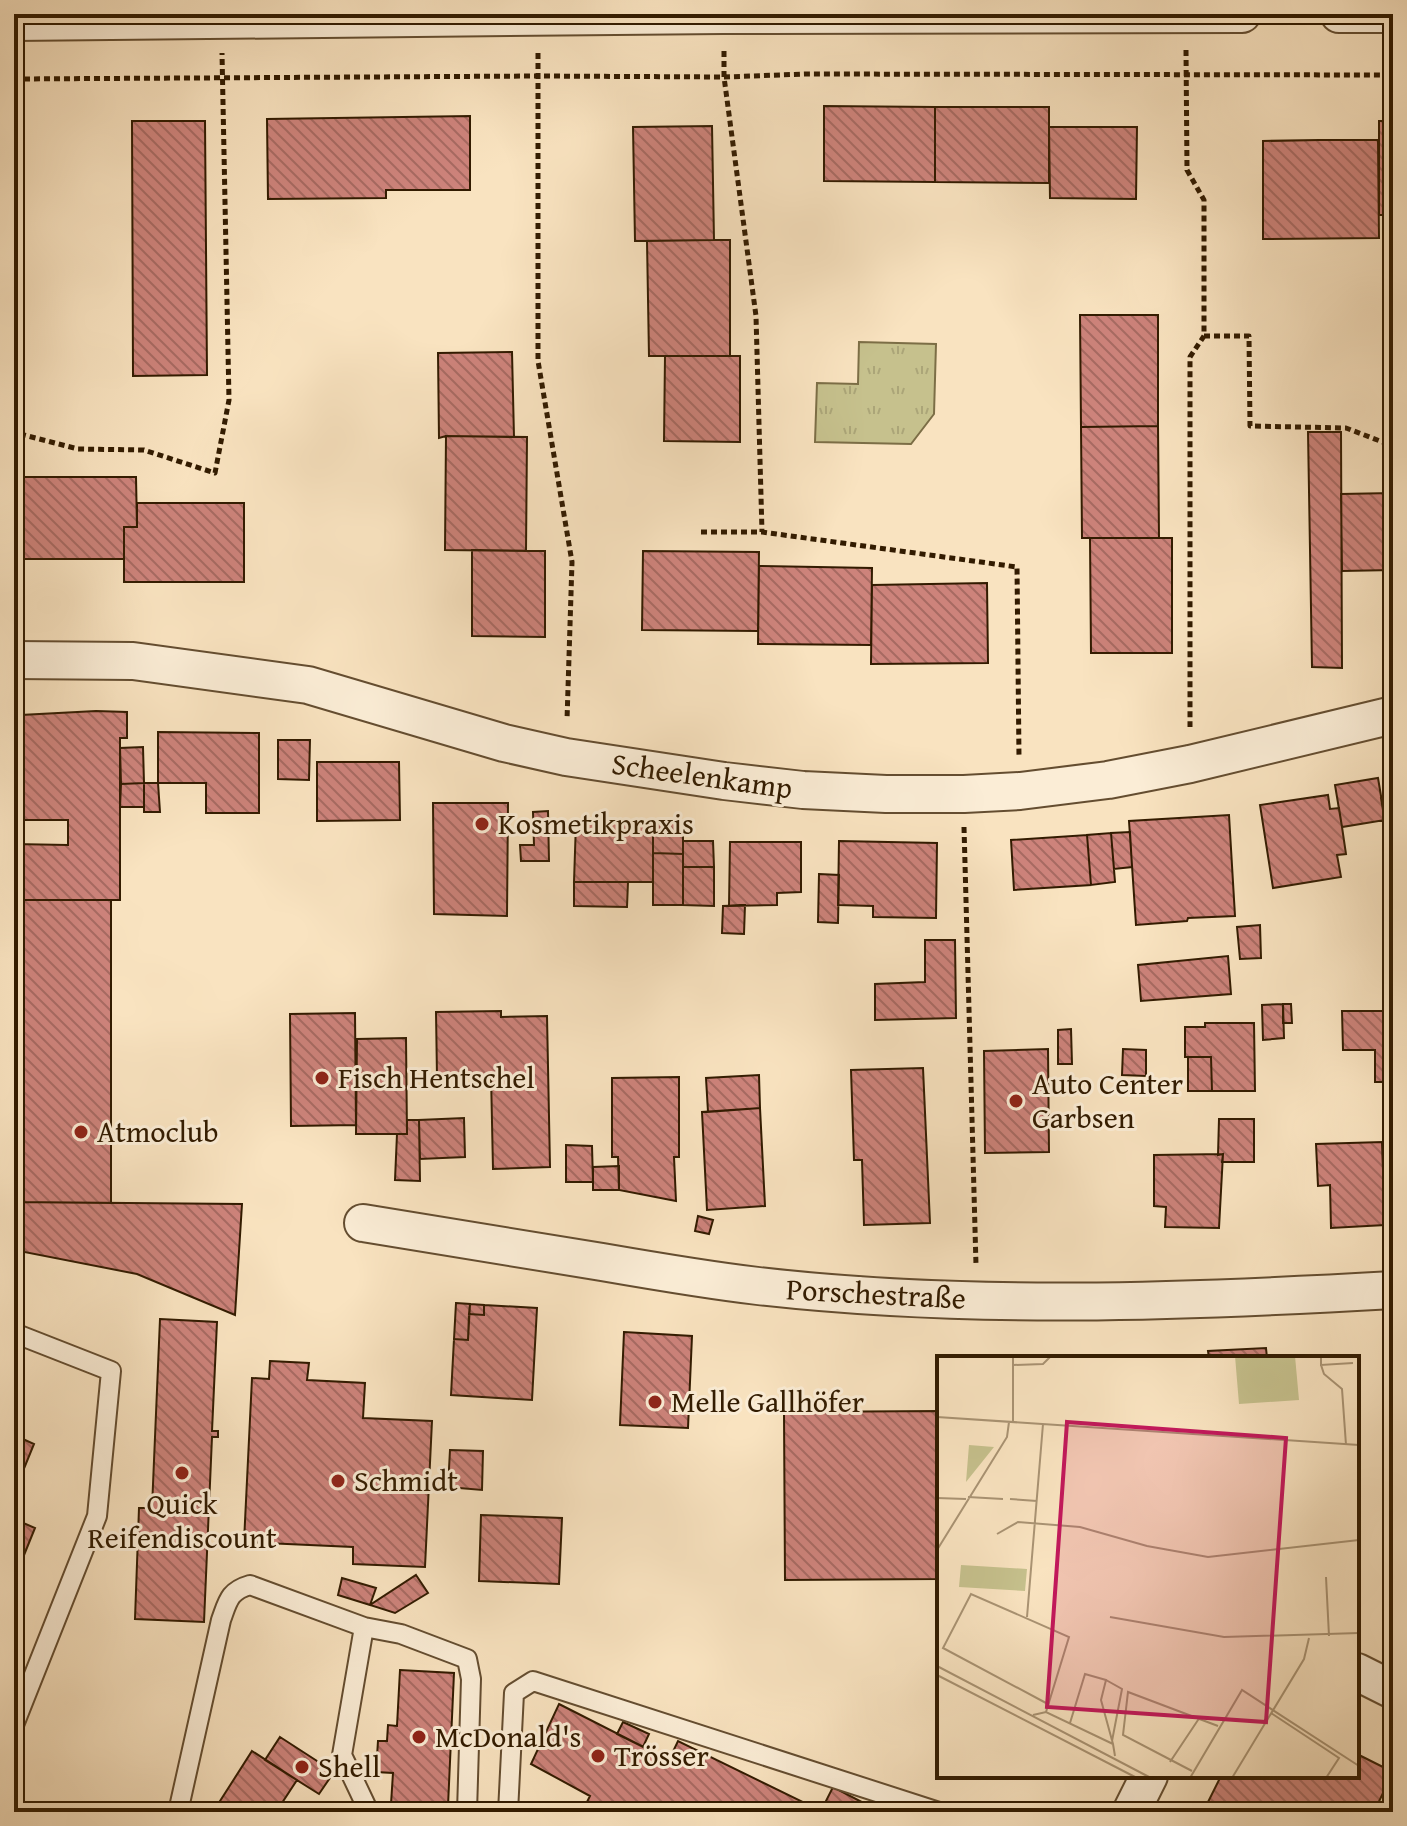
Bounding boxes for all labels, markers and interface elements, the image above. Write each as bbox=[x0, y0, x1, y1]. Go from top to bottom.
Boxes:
street label: Scheelenkamp bbox=[609, 741, 795, 809]
place label: Kosmetikpraxis bbox=[498, 801, 694, 845]
marker: Kosmetikpraxis bbox=[473, 815, 491, 833]
place label: Fisch Hentschel bbox=[338, 1055, 535, 1099]
place label: Auto Center Garbsen bbox=[1032, 1061, 1183, 1139]
marker: Fisch Hentschel bbox=[313, 1069, 331, 1087]
marker: Auto Center Garbsen bbox=[1007, 1092, 1025, 1110]
place label: Atmoclub bbox=[97, 1109, 219, 1153]
marker: Atmoclub bbox=[72, 1123, 90, 1141]
street label: Porschestraße bbox=[785, 1266, 967, 1320]
inset map bbox=[937, 1356, 1359, 1778]
place label: Melle Gallhöfer bbox=[671, 1379, 864, 1423]
marker: Melle Gallhöfer bbox=[646, 1393, 664, 1411]
place label: Schmidt bbox=[354, 1458, 458, 1502]
marker: Quick Reifendiscount bbox=[173, 1464, 191, 1482]
marker: Schmidt bbox=[329, 1472, 347, 1490]
place label: Quick Reifendiscount bbox=[88, 1481, 277, 1559]
place label: McDonald's bbox=[435, 1714, 582, 1758]
marker: McDonald's bbox=[410, 1728, 428, 1746]
place label: Trösser bbox=[614, 1733, 709, 1777]
place label: Shell bbox=[318, 1744, 380, 1788]
marker: Trösser bbox=[589, 1747, 607, 1765]
marker: Shell bbox=[293, 1758, 311, 1776]

